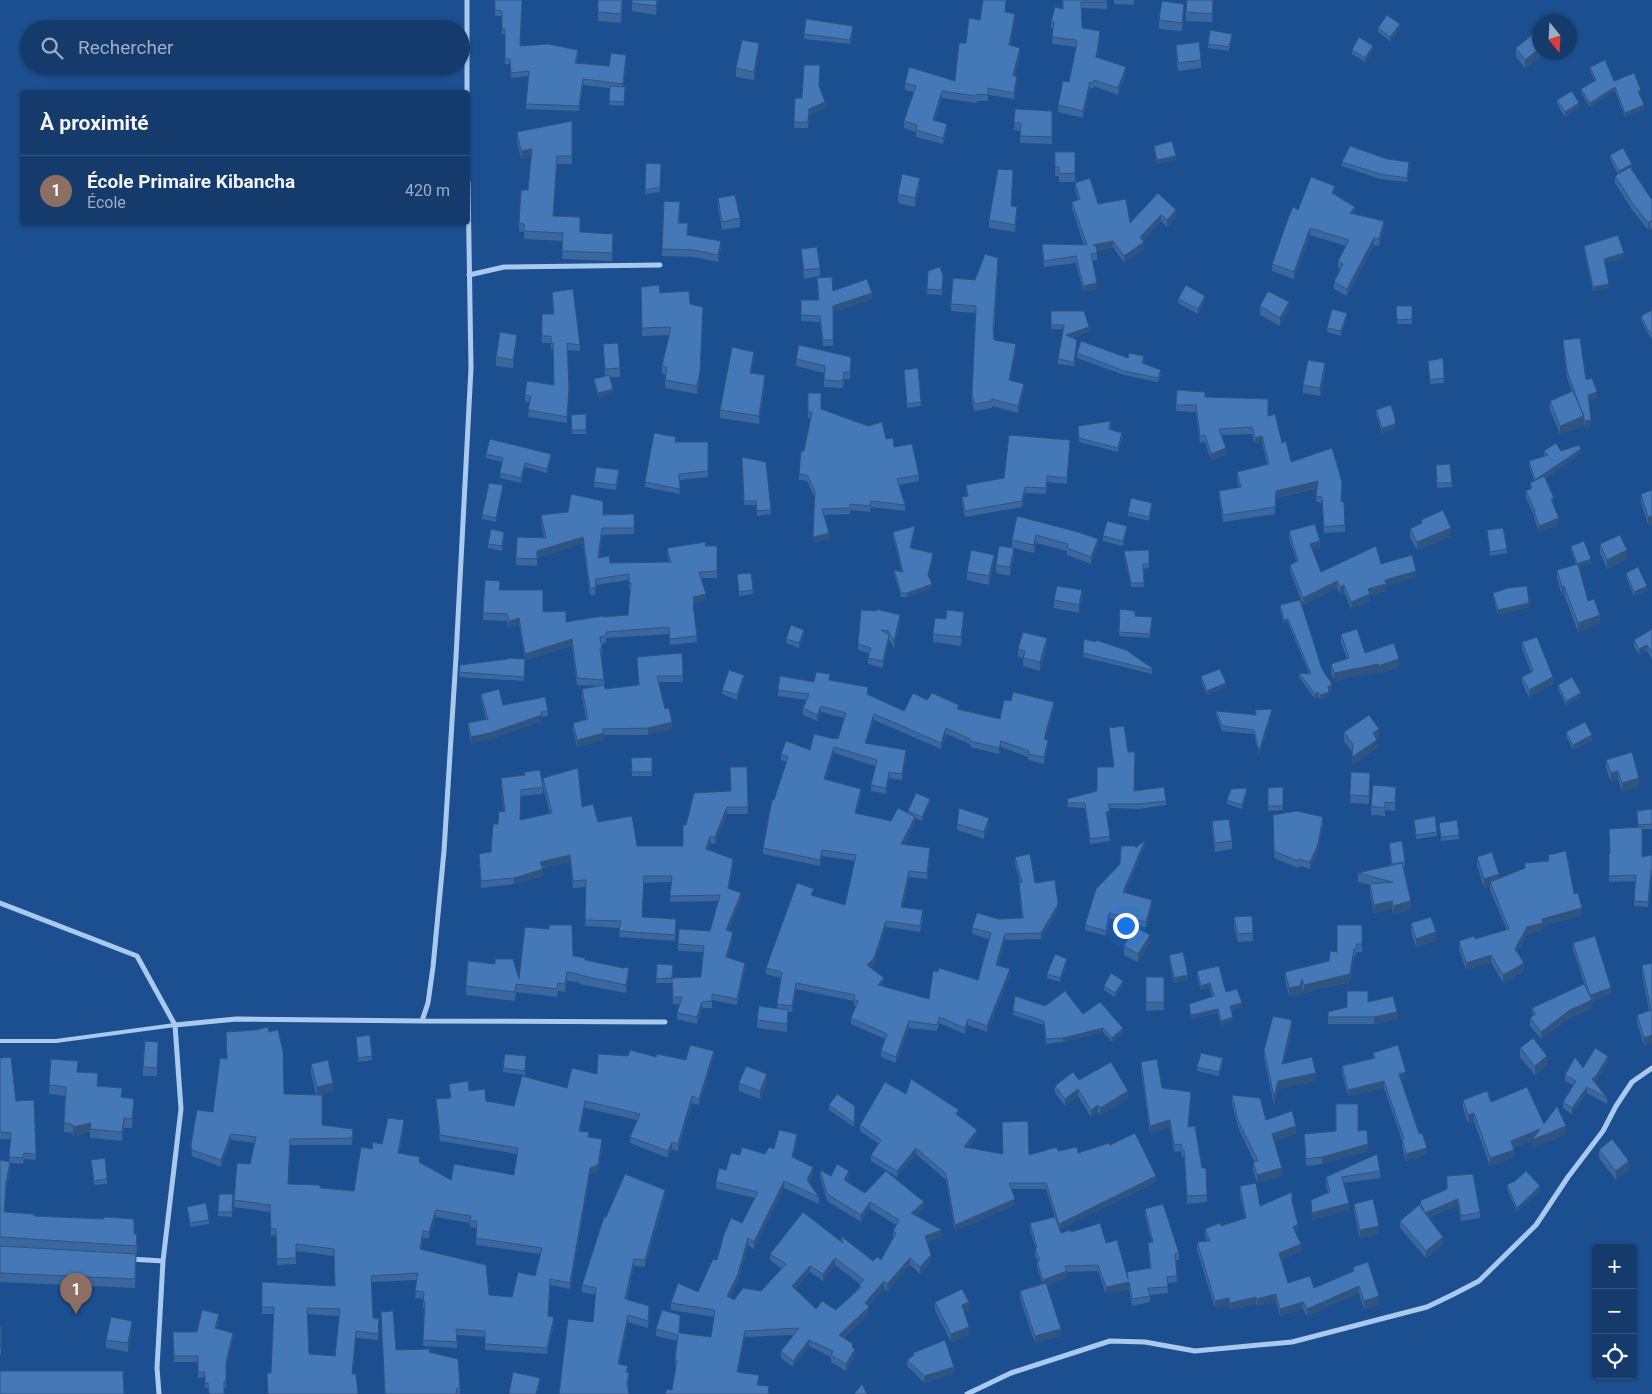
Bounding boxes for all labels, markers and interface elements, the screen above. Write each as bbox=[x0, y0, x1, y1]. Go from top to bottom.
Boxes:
north arrow bbox=[1532, 15, 1577, 60]
search box bbox=[20, 20, 470, 75]
icon: search bbox=[38, 34, 66, 62]
text: Rechercher bbox=[78, 36, 173, 59]
text: À proximité bbox=[40, 111, 149, 135]
text: École Primaire Kibancha bbox=[87, 170, 295, 193]
text: 1 bbox=[51, 181, 61, 200]
text: 420 m bbox=[405, 181, 450, 200]
text: École bbox=[87, 193, 126, 212]
your location bbox=[1113, 913, 1139, 939]
map controls bbox=[1592, 1244, 1637, 1379]
button: + bbox=[1592, 1244, 1637, 1289]
pin: 1 bbox=[60, 1273, 92, 1314]
button: − bbox=[1592, 1289, 1637, 1334]
button: locate bbox=[1592, 1334, 1637, 1379]

